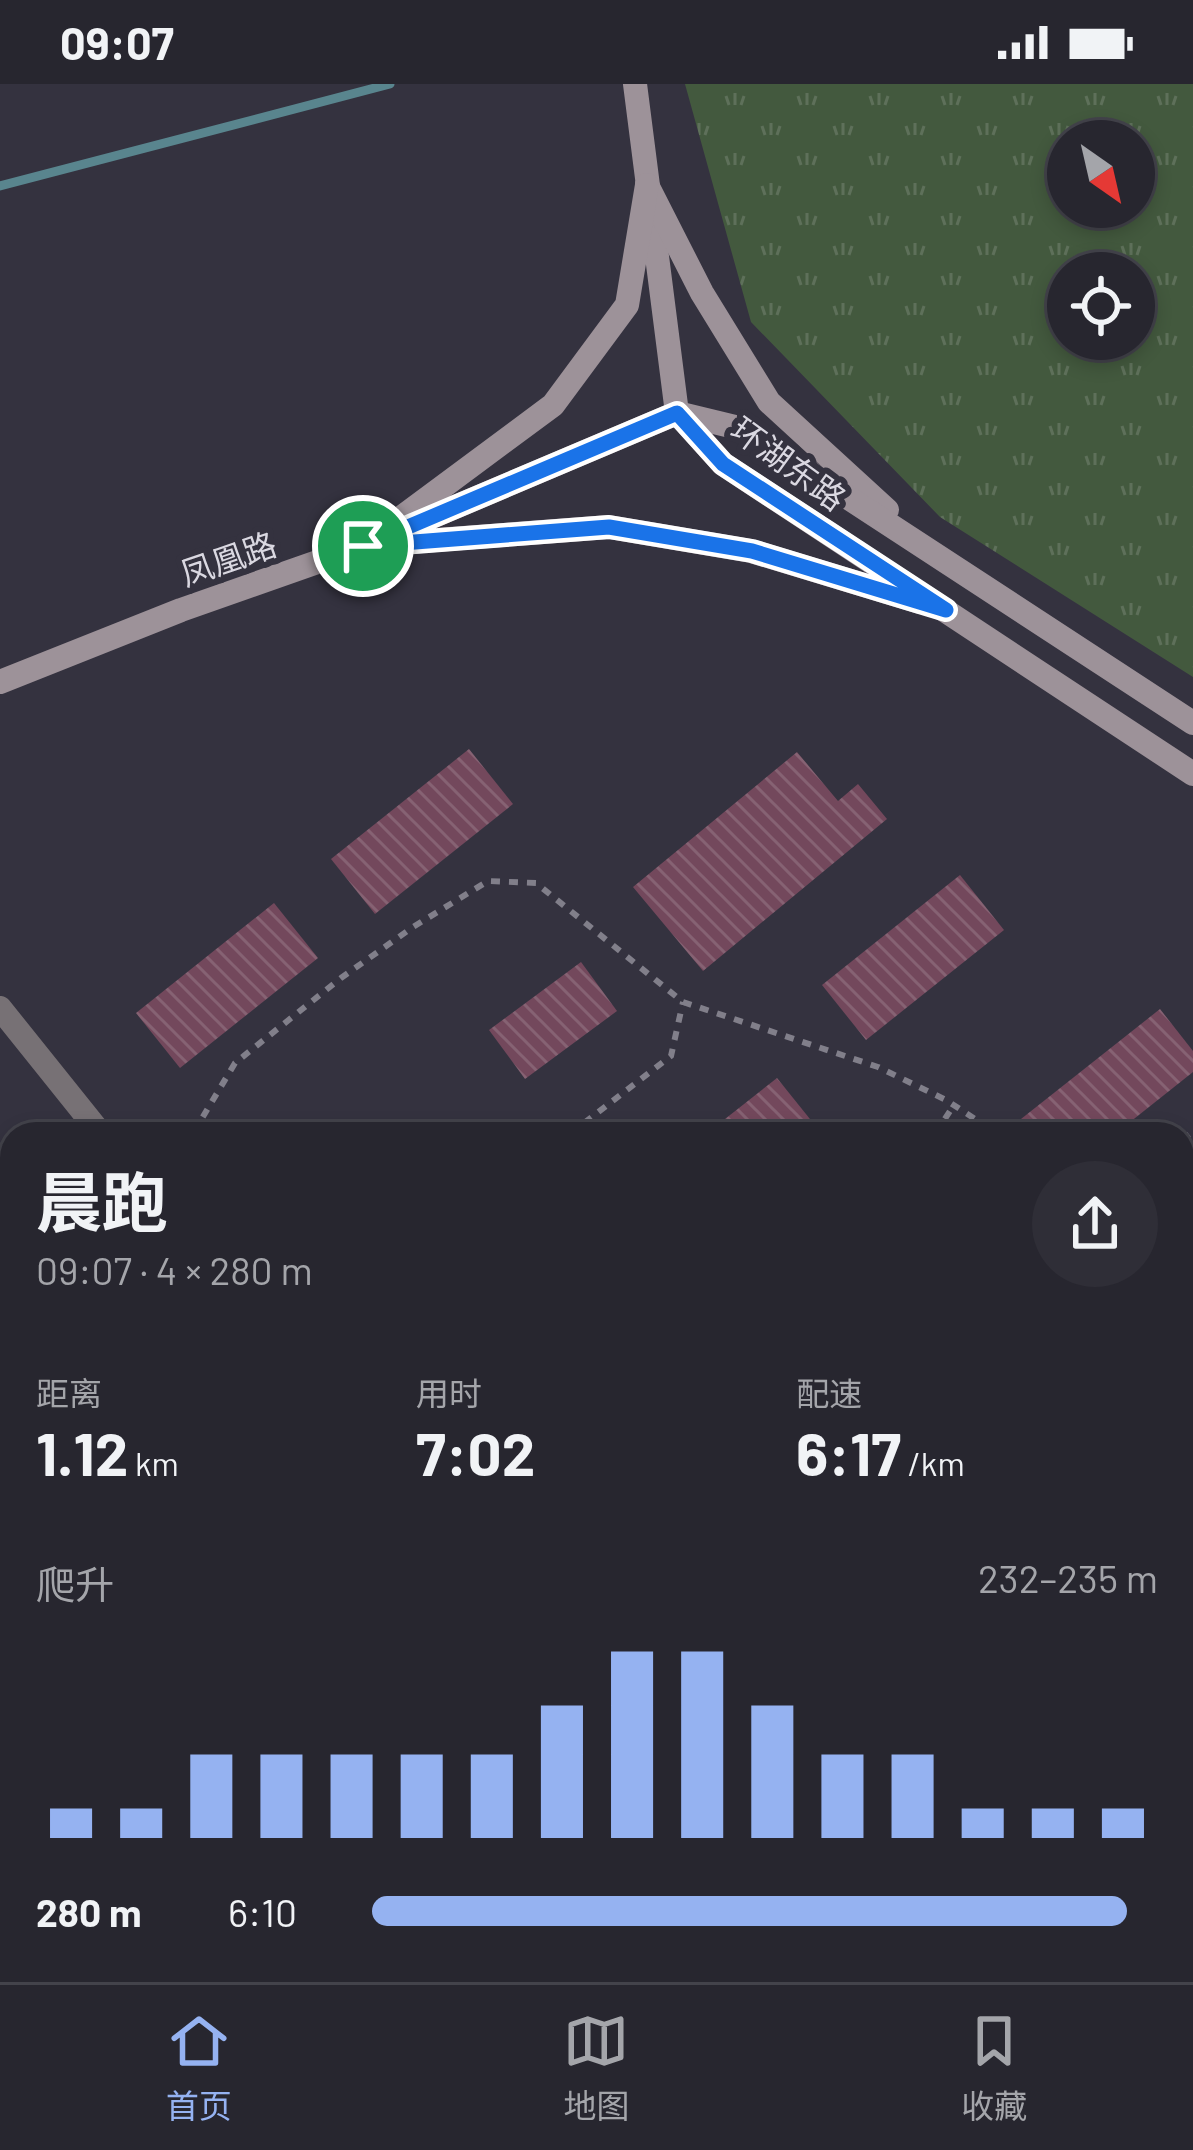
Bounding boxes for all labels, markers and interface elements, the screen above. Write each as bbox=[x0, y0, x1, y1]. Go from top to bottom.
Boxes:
text: 09:07 bbox=[60, 15, 174, 69]
north arrow bbox=[1047, 120, 1155, 228]
map controls bbox=[1047, 120, 1155, 360]
button: locate bbox=[1047, 252, 1155, 360]
street label: 环湖东路 bbox=[724, 408, 854, 518]
pin bbox=[312, 495, 414, 597]
icon: arrive bbox=[330, 513, 396, 579]
street label: 凤凰路 bbox=[175, 523, 281, 593]
text: 晨跑 bbox=[36, 1161, 168, 1240]
button: share bbox=[1032, 1161, 1158, 1287]
text: 09:07 · 4 × 280 m bbox=[36, 1246, 313, 1293]
text: 距离 bbox=[36, 1373, 102, 1413]
text: 用时 bbox=[416, 1373, 482, 1413]
text: 配速 bbox=[796, 1373, 862, 1413]
text: 1.12 bbox=[36, 1416, 128, 1488]
text: 7:02 bbox=[416, 1416, 535, 1488]
text: 6:17 bbox=[796, 1416, 901, 1488]
text: km bbox=[128, 1443, 179, 1483]
text: /km bbox=[901, 1443, 965, 1483]
text: 232–235 m bbox=[978, 1554, 1158, 1601]
text: 爬升 bbox=[36, 1560, 114, 1607]
text: 280 m bbox=[36, 1888, 142, 1935]
text: 6:10 bbox=[228, 1888, 297, 1935]
tab: 首页 bbox=[166, 2008, 232, 2128]
tab: 地图 bbox=[563, 2008, 629, 2128]
tab: 收藏 bbox=[961, 2008, 1027, 2128]

